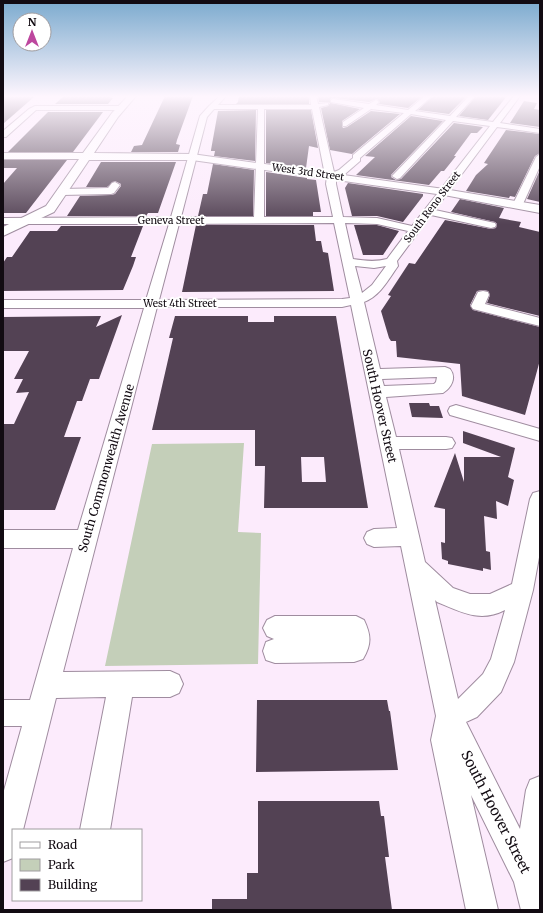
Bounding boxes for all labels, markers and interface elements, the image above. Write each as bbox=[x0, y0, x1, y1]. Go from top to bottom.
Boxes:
north arrow bbox=[12, 12, 52, 52]
text: N bbox=[28, 15, 37, 29]
street label: West 3rd Street bbox=[270, 160, 345, 184]
street label: South Reno Street bbox=[401, 169, 463, 245]
street label: Geneva Street bbox=[138, 214, 204, 227]
street label: West 4th Street bbox=[142, 297, 217, 310]
street label: South Hoover Street bbox=[360, 348, 400, 465]
street label: South Commonwealth Avenue bbox=[75, 382, 137, 554]
street label: South Hoover Street bbox=[457, 747, 535, 877]
legend bbox=[12, 829, 142, 901]
text: Road bbox=[48, 837, 77, 852]
text: Park bbox=[48, 857, 75, 872]
text: Building bbox=[48, 877, 98, 892]

